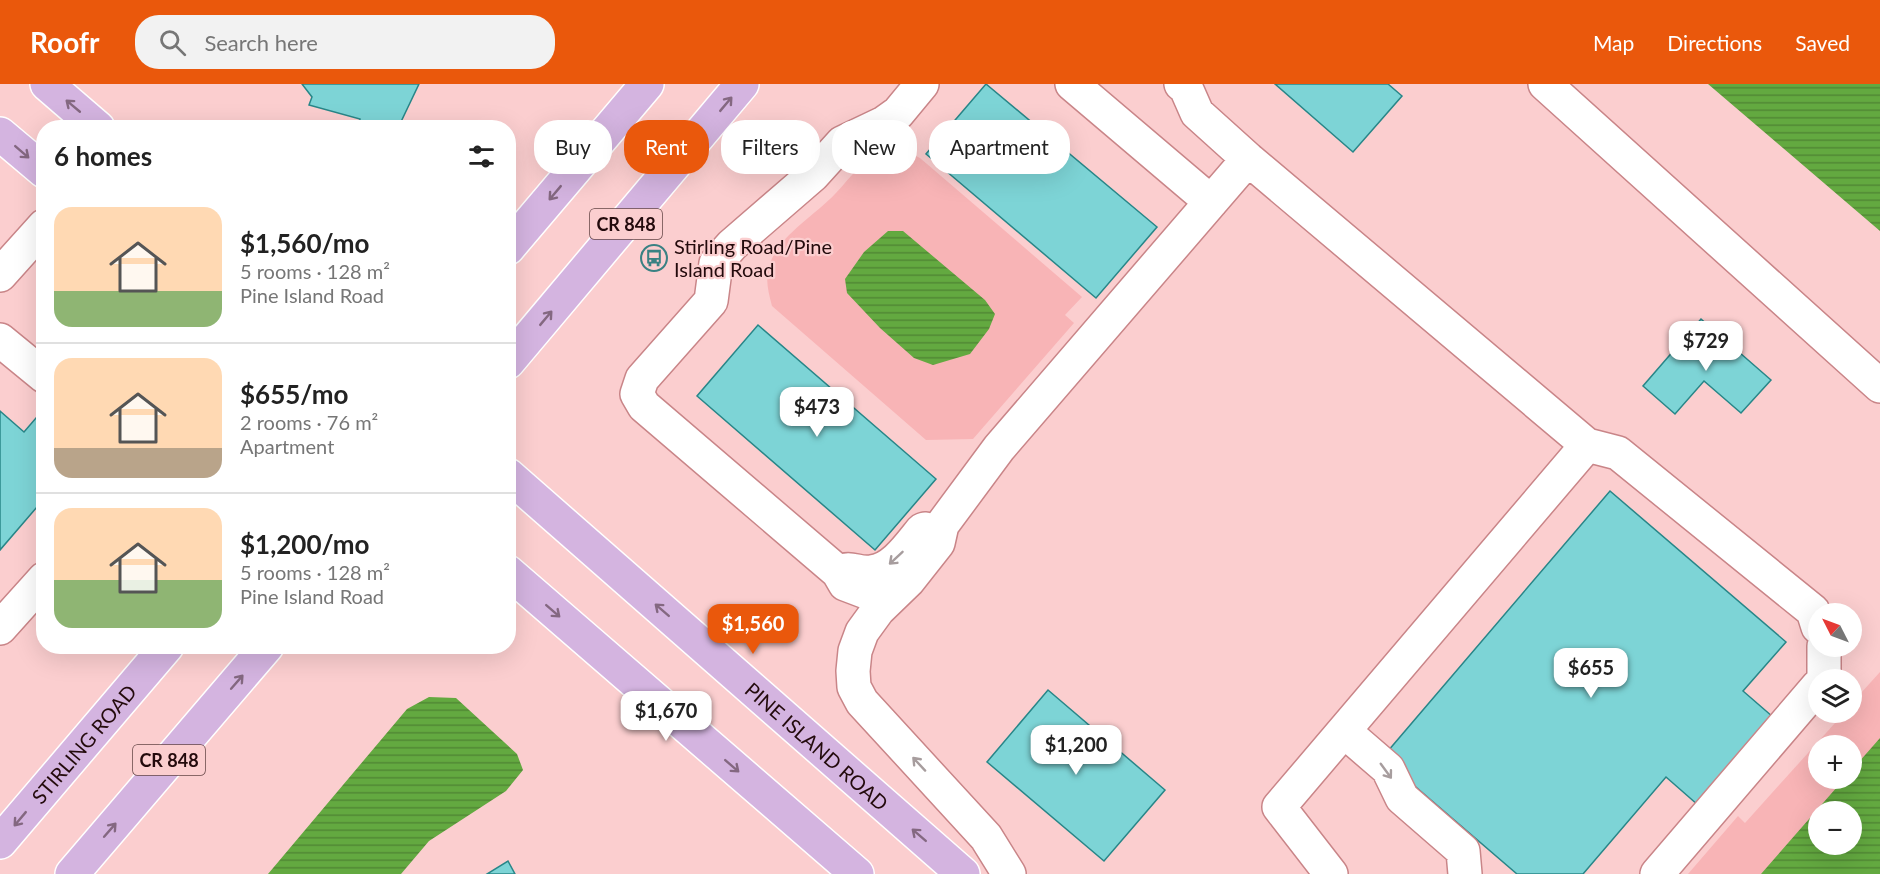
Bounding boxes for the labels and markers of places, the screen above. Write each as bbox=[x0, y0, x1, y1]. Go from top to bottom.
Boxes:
place label: Stirling Road/Pine Island Road bbox=[674, 234, 832, 281]
bus stop icon: Stirling Road/Pine Island Road bbox=[639, 243, 669, 273]
pin: $729 bbox=[1670, 321, 1742, 372]
pin: $473 bbox=[781, 387, 853, 438]
pin: $1,560 bbox=[704, 604, 802, 655]
pin: $655 bbox=[1555, 648, 1627, 699]
pin: $1,670 bbox=[617, 691, 715, 742]
pin: $1,200 bbox=[1027, 725, 1125, 776]

